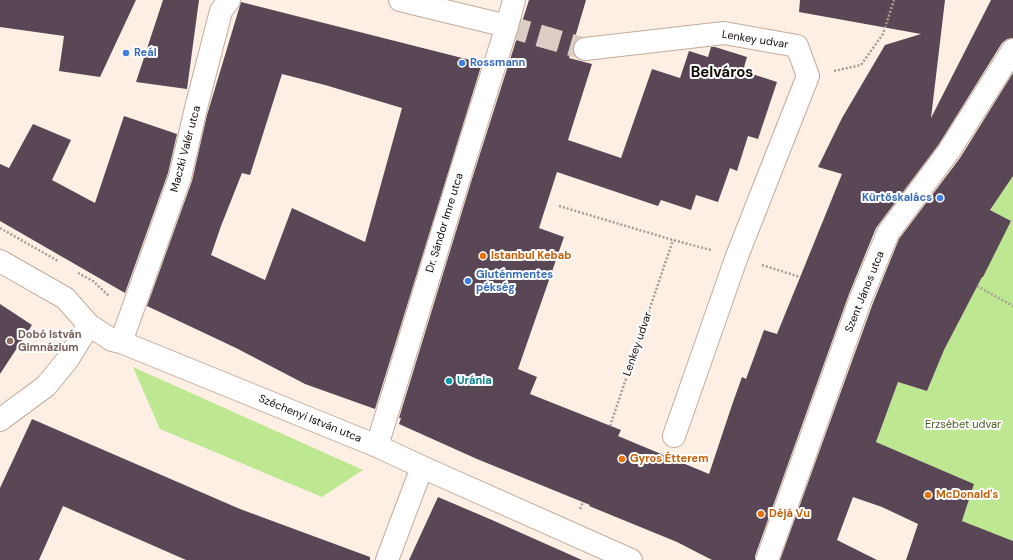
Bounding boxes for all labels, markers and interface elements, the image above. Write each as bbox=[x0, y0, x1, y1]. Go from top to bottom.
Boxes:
street label: Lenkey udvar bbox=[721, 28, 789, 52]
place label: Reál bbox=[134, 46, 157, 60]
marker: Reál bbox=[121, 48, 131, 58]
place label: Rossmann bbox=[470, 56, 525, 70]
marker: Rossmann bbox=[457, 58, 467, 68]
district label: Belváros bbox=[691, 64, 753, 82]
street label: Maczki Valér utca bbox=[168, 104, 204, 194]
street label: Dr. Sándor Imre utca bbox=[424, 172, 466, 274]
place label: Kürtőskalács bbox=[862, 191, 932, 205]
marker: Kürtőskalács bbox=[935, 193, 945, 203]
place label: Istanbul Kebab bbox=[491, 249, 571, 263]
street label: Szent János utca bbox=[843, 249, 887, 335]
marker: Istanbul Kebab bbox=[478, 251, 488, 261]
place label: Gluténmentes pékség bbox=[476, 268, 553, 294]
marker: Gluténmentes pékség bbox=[463, 276, 473, 286]
street label: Lenkey udvar bbox=[621, 310, 655, 378]
place label: Dobó István Gimnázium bbox=[18, 328, 82, 354]
marker: Dobó István Gimnázium bbox=[5, 336, 15, 346]
place label: Uránia bbox=[457, 374, 492, 388]
marker: Uránia bbox=[444, 376, 454, 386]
street label: Széchenyi István utca bbox=[257, 392, 363, 446]
park label: Erzsébet udvar bbox=[925, 418, 1001, 432]
place label: Gyros Étterem bbox=[630, 452, 709, 466]
marker: Gyros Étterem bbox=[617, 454, 627, 464]
place label: McDonald's bbox=[936, 488, 998, 502]
marker: McDonald's bbox=[923, 490, 933, 500]
place label: Déjá Vu bbox=[769, 507, 810, 521]
marker: Déjá Vu bbox=[756, 509, 766, 519]

